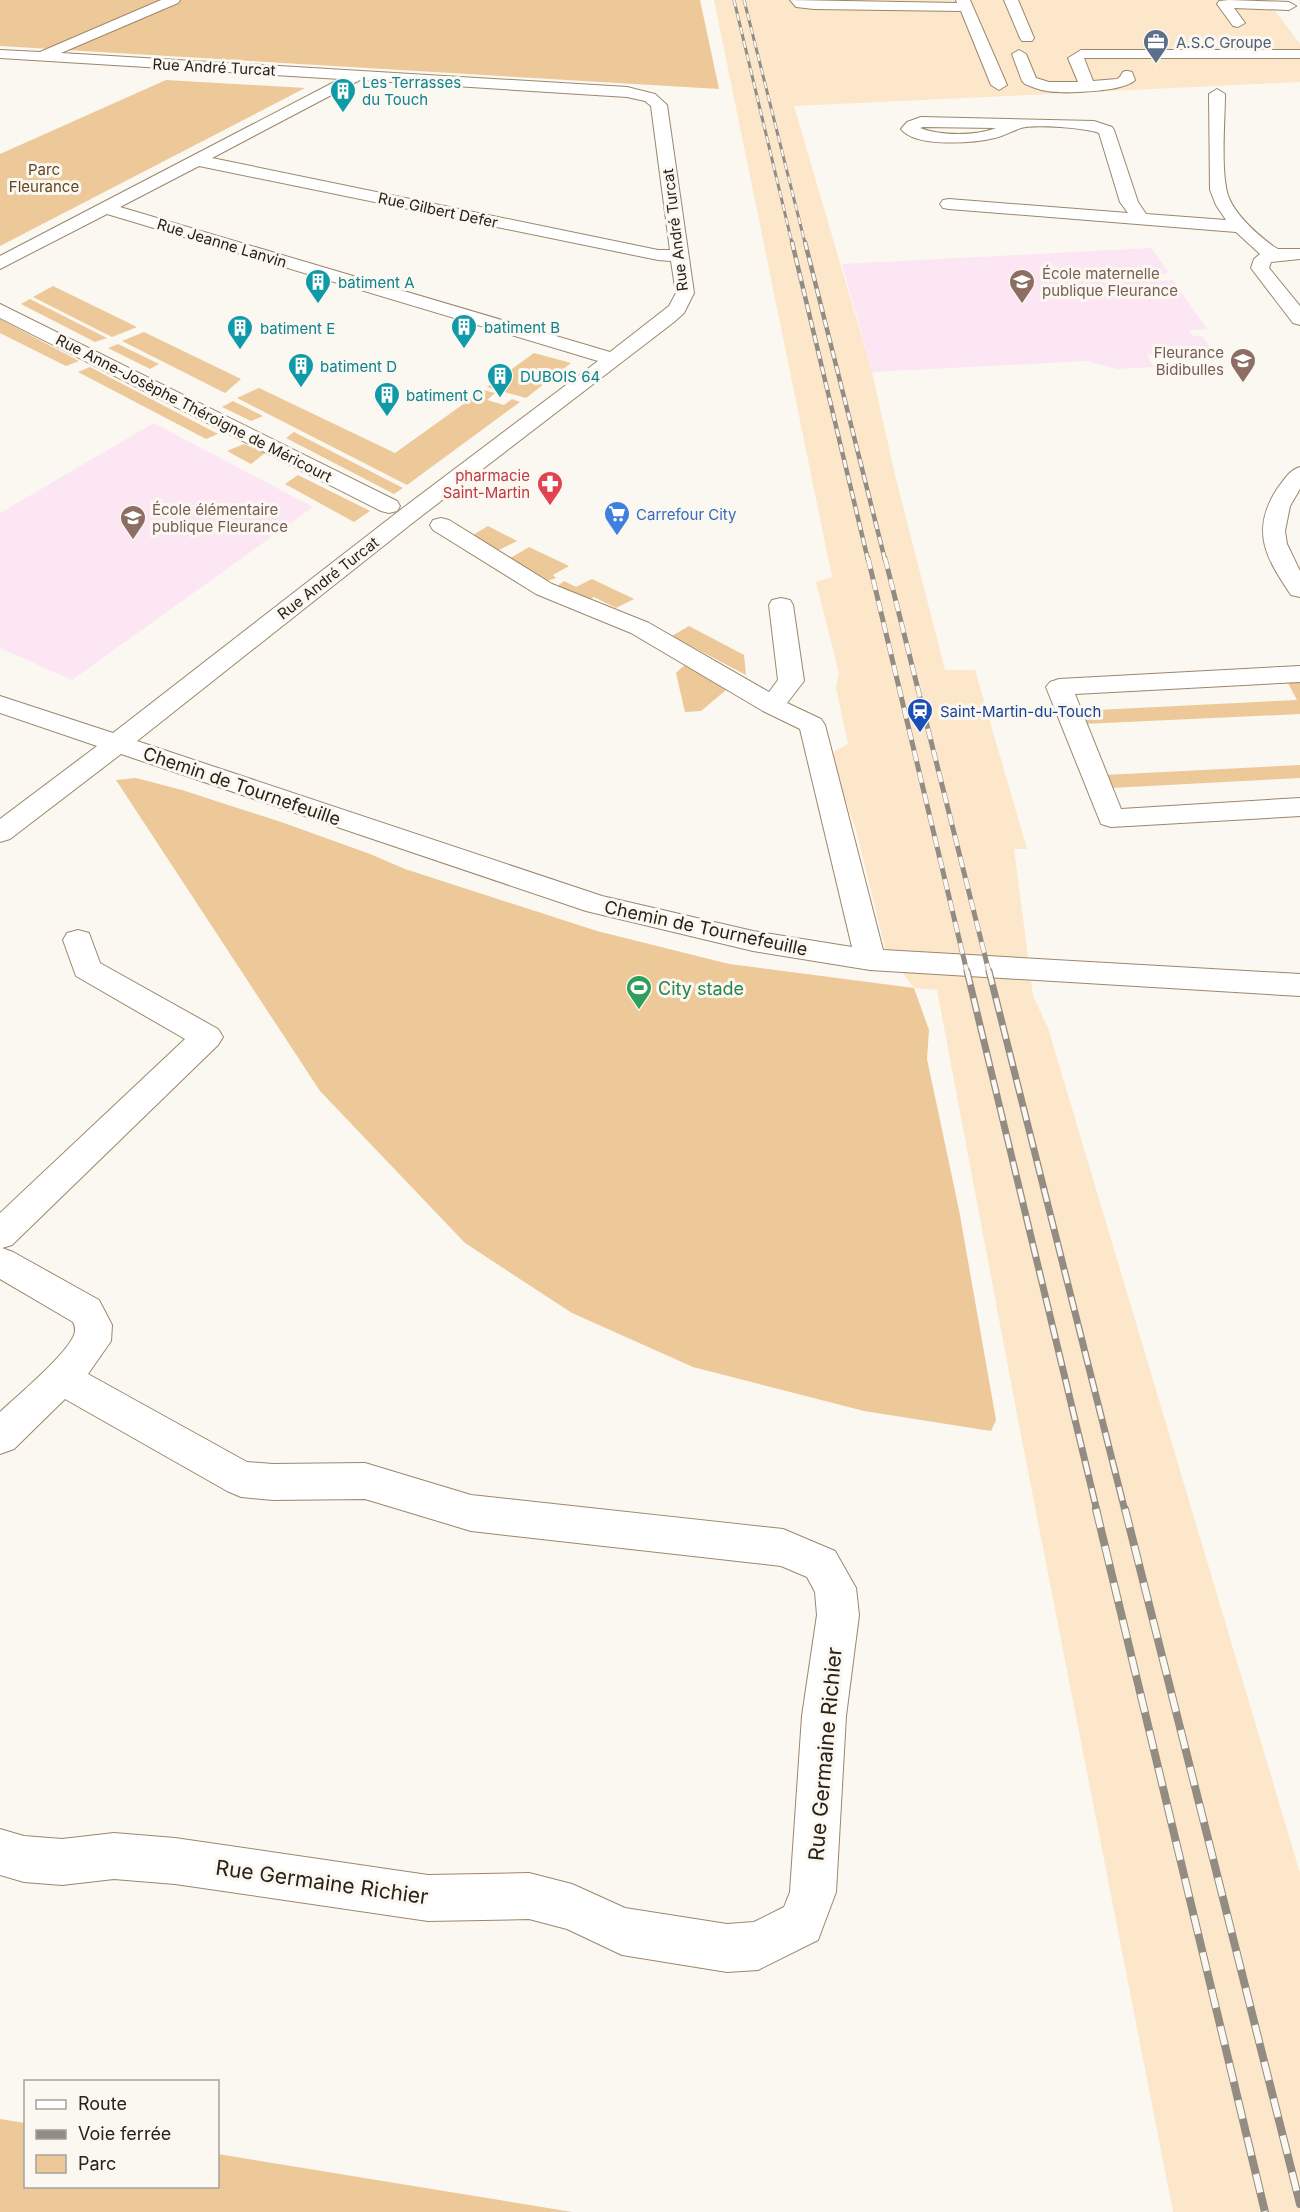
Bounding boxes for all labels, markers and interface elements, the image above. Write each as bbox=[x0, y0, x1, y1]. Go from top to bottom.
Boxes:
office icon: A.S.C Groupe bbox=[1141, 27, 1171, 65]
place label: A.S.C Groupe bbox=[1176, 33, 1272, 52]
street label: Rue André Turcat bbox=[152, 54, 276, 80]
place label: Les Terrasses du Touch bbox=[362, 73, 461, 109]
building icon: Les Terrasses du Touch bbox=[328, 76, 358, 114]
park label: Parc Fleurance bbox=[9, 160, 79, 196]
street label: Rue André Turcat bbox=[658, 168, 692, 292]
street label: Rue Gilbert Defer bbox=[376, 188, 500, 232]
street label: Rue Jeanne Lanvin bbox=[155, 214, 289, 272]
place label: École maternelle publique Fleurance bbox=[1042, 264, 1178, 300]
building icon: batiment A bbox=[303, 267, 333, 305]
school or university icon: École maternelle publique Fleurance bbox=[1007, 267, 1037, 305]
place label: batiment A bbox=[338, 273, 415, 292]
building icon: batiment B bbox=[449, 312, 479, 350]
building icon: batiment E bbox=[225, 313, 255, 351]
place label: batiment B bbox=[484, 318, 560, 337]
place label: batiment E bbox=[260, 319, 335, 338]
street label: Rue Anne-Josèphe Théroigne de Méricourt bbox=[53, 330, 335, 486]
place label: Fleurance Bidibulles bbox=[1154, 343, 1224, 379]
school or university icon: Fleurance Bidibulles bbox=[1228, 346, 1258, 384]
building icon: batiment D bbox=[286, 351, 316, 389]
place label: batiment D bbox=[320, 357, 397, 376]
building icon: DUBOIS 64 bbox=[485, 361, 515, 399]
place label: DUBOIS 64 bbox=[520, 367, 600, 386]
building icon: batiment C bbox=[372, 380, 402, 418]
place label: batiment C bbox=[406, 386, 483, 405]
place label: pharmacie Saint-Martin bbox=[443, 466, 530, 502]
pharmacy icon: pharmacie Saint-Martin bbox=[535, 469, 565, 507]
supermarket icon: Carrefour City bbox=[602, 499, 632, 537]
place label: École élémentaire publique Fleurance bbox=[152, 500, 288, 536]
school or university icon: École élémentaire publique Fleurance bbox=[118, 503, 148, 541]
place label: Carrefour City bbox=[636, 505, 737, 524]
street label: Rue André Turcat bbox=[274, 533, 382, 623]
station icon: Saint-Martin-du-Touch bbox=[905, 696, 935, 734]
place label: Saint-Martin-du-Touch bbox=[940, 702, 1101, 721]
street label: Chemin de Tournefeuille bbox=[141, 742, 343, 830]
street label: Chemin de Tournefeuille bbox=[602, 896, 810, 960]
sports icon: City stade bbox=[624, 973, 654, 1011]
place label: City stade bbox=[658, 978, 744, 999]
street label: Rue Germaine Richier bbox=[803, 1646, 847, 1862]
street label: Rue Germaine Richier bbox=[214, 1855, 430, 1909]
legend bbox=[24, 2080, 219, 2188]
text: Route bbox=[78, 2093, 127, 2114]
text: Voie ferrée bbox=[78, 2123, 171, 2144]
text: Parc bbox=[78, 2153, 116, 2174]

